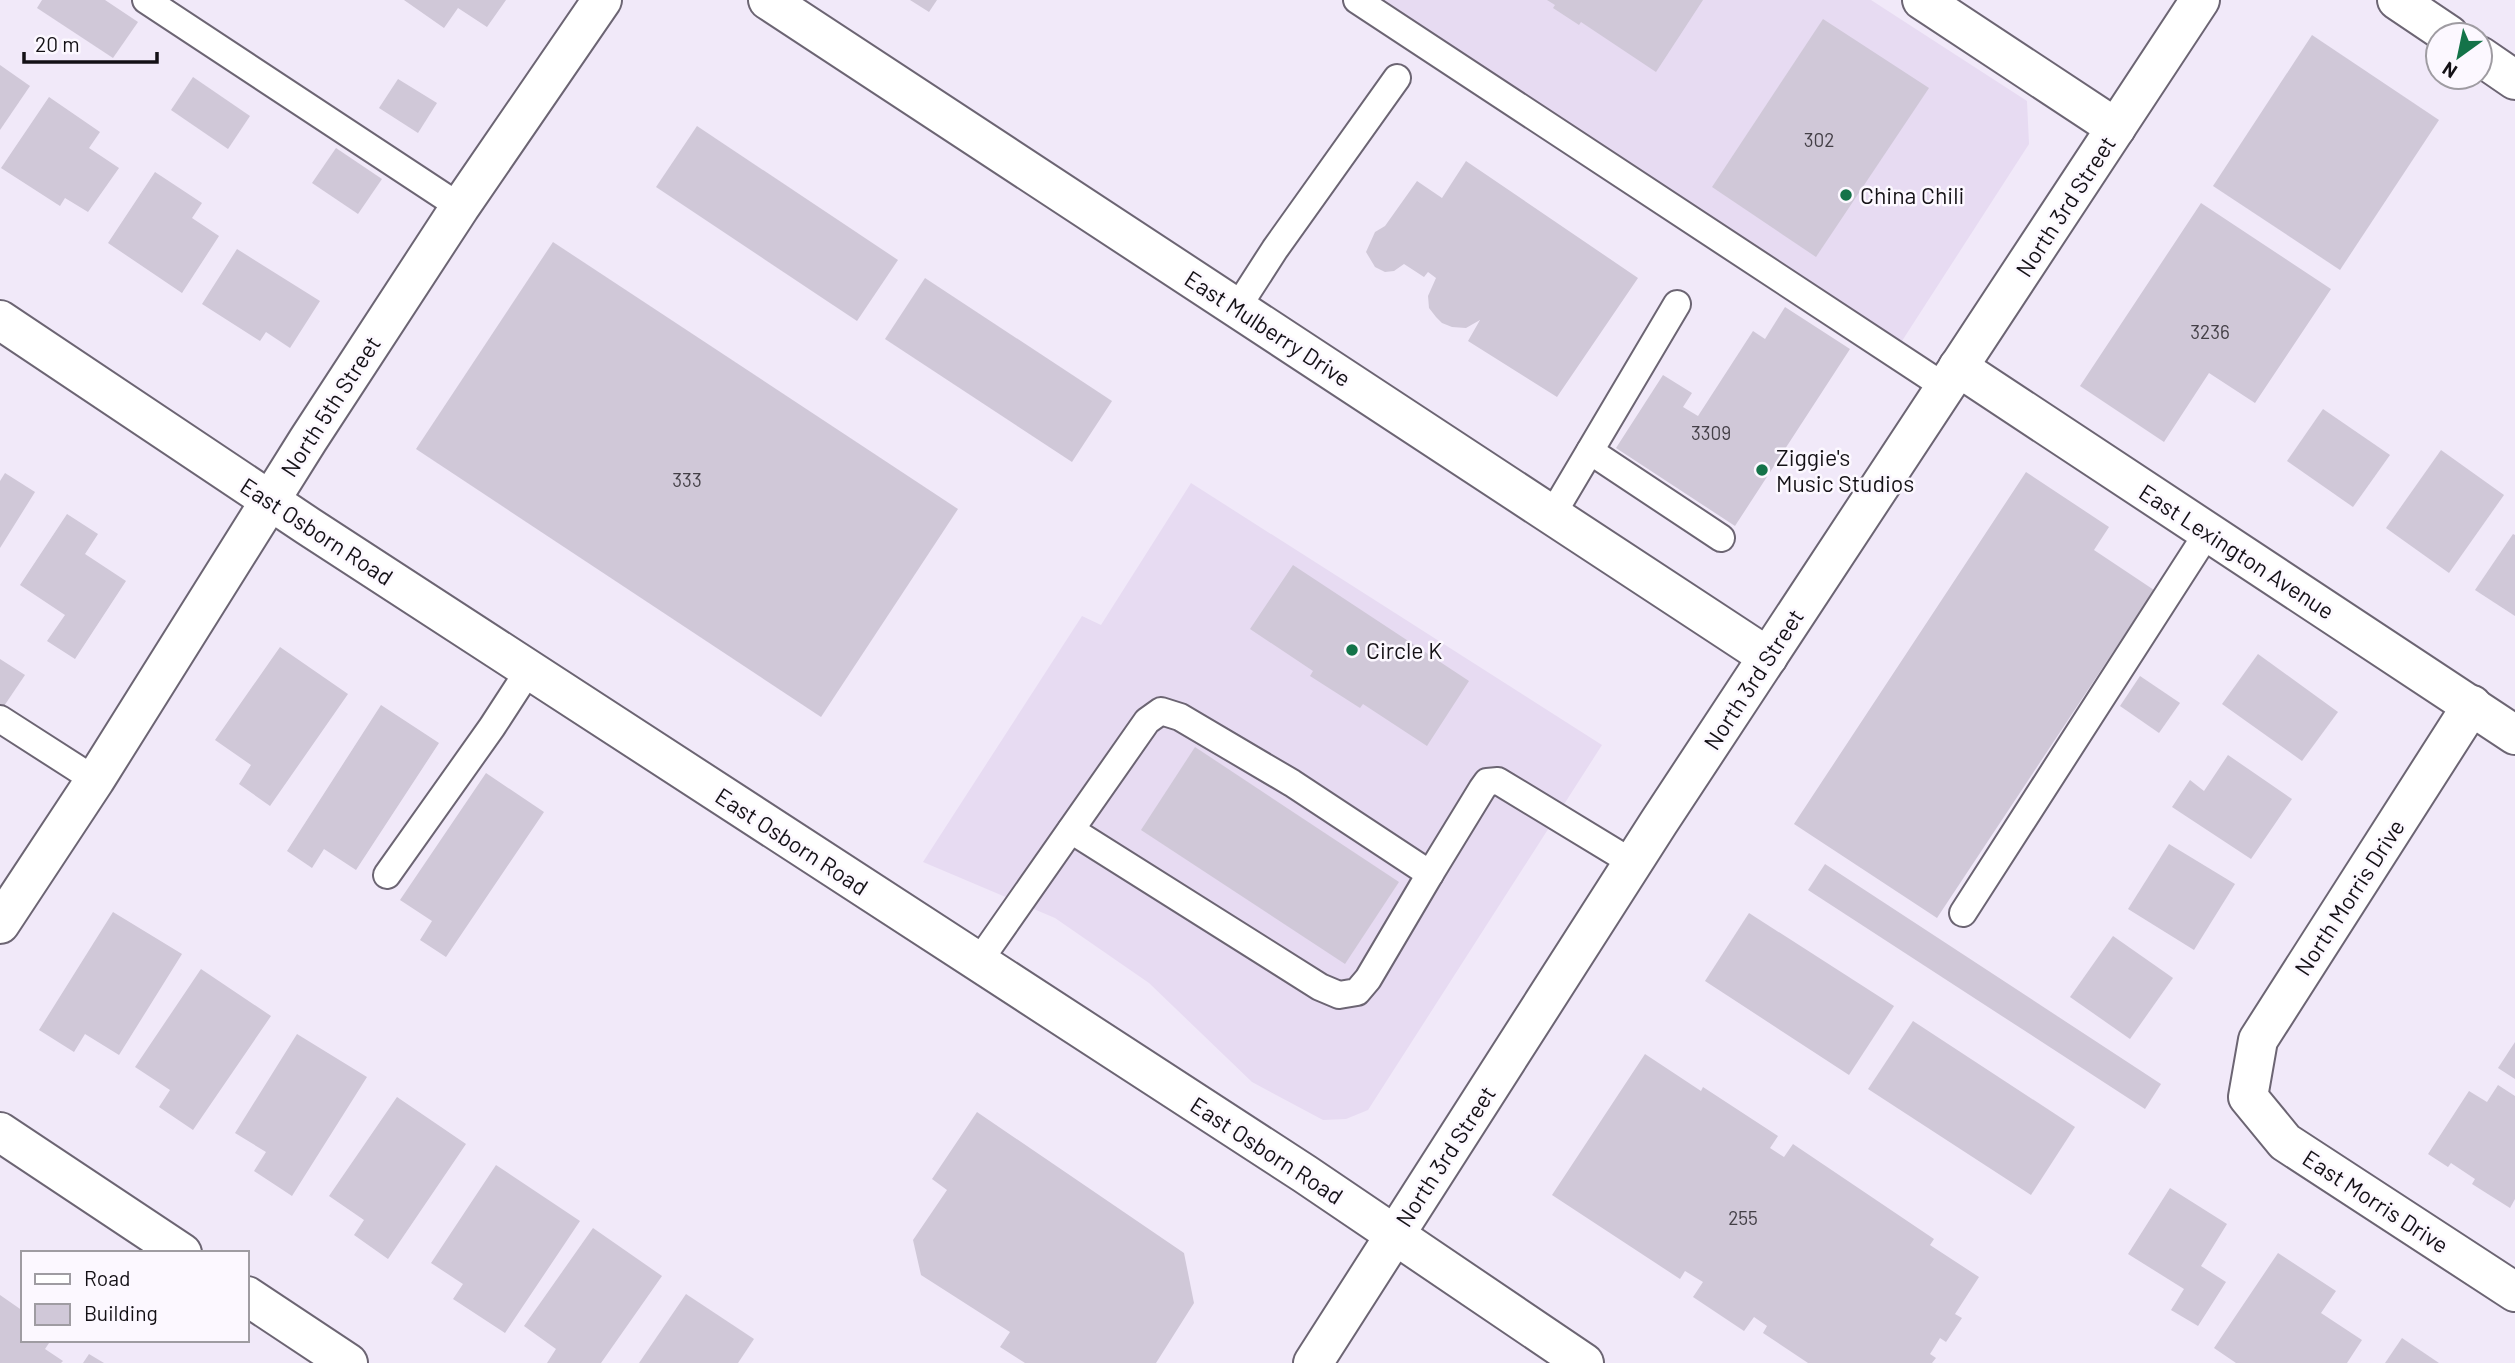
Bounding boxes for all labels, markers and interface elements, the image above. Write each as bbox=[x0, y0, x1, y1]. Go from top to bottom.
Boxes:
scale bar bbox=[24, 21, 158, 65]
north arrow bbox=[2424, 21, 2494, 91]
text: 20 m bbox=[35, 31, 80, 56]
text: N bbox=[2438, 58, 2461, 84]
house number: 302 bbox=[1804, 128, 1834, 151]
street label: North 3rd Street bbox=[2009, 130, 2121, 282]
place label: China Chili bbox=[1860, 181, 1964, 209]
marker: China Chili bbox=[1838, 187, 1854, 203]
street label: East Mulberry Drive bbox=[1180, 264, 1356, 392]
house number: 3236 bbox=[2190, 320, 2230, 343]
street label: North 5th Street bbox=[274, 330, 386, 482]
house number: 3309 bbox=[1691, 421, 1731, 444]
place label: Ziggie's Music Studios bbox=[1776, 443, 1914, 497]
marker: Ziggie's Music Studios bbox=[1754, 462, 1770, 478]
house number: 333 bbox=[672, 468, 702, 491]
street label: East Osborn Road bbox=[235, 471, 399, 591]
street label: East Lexington Avenue bbox=[2134, 477, 2340, 625]
street label: North 3rd Street bbox=[1697, 603, 1809, 755]
place label: Circle K bbox=[1366, 636, 1442, 664]
marker: Circle K bbox=[1344, 642, 1360, 658]
street label: East Osborn Road bbox=[710, 781, 874, 901]
street label: North Morris Drive bbox=[2288, 814, 2410, 980]
street label: North 3rd Street bbox=[1389, 1080, 1501, 1232]
street label: East Osborn Road bbox=[1185, 1090, 1349, 1210]
street label: East Morris Drive bbox=[2298, 1143, 2454, 1259]
house number: 255 bbox=[1728, 1206, 1758, 1229]
legend bbox=[21, 1251, 248, 1342]
text: Road bbox=[84, 1265, 130, 1290]
text: Building bbox=[84, 1300, 158, 1325]

